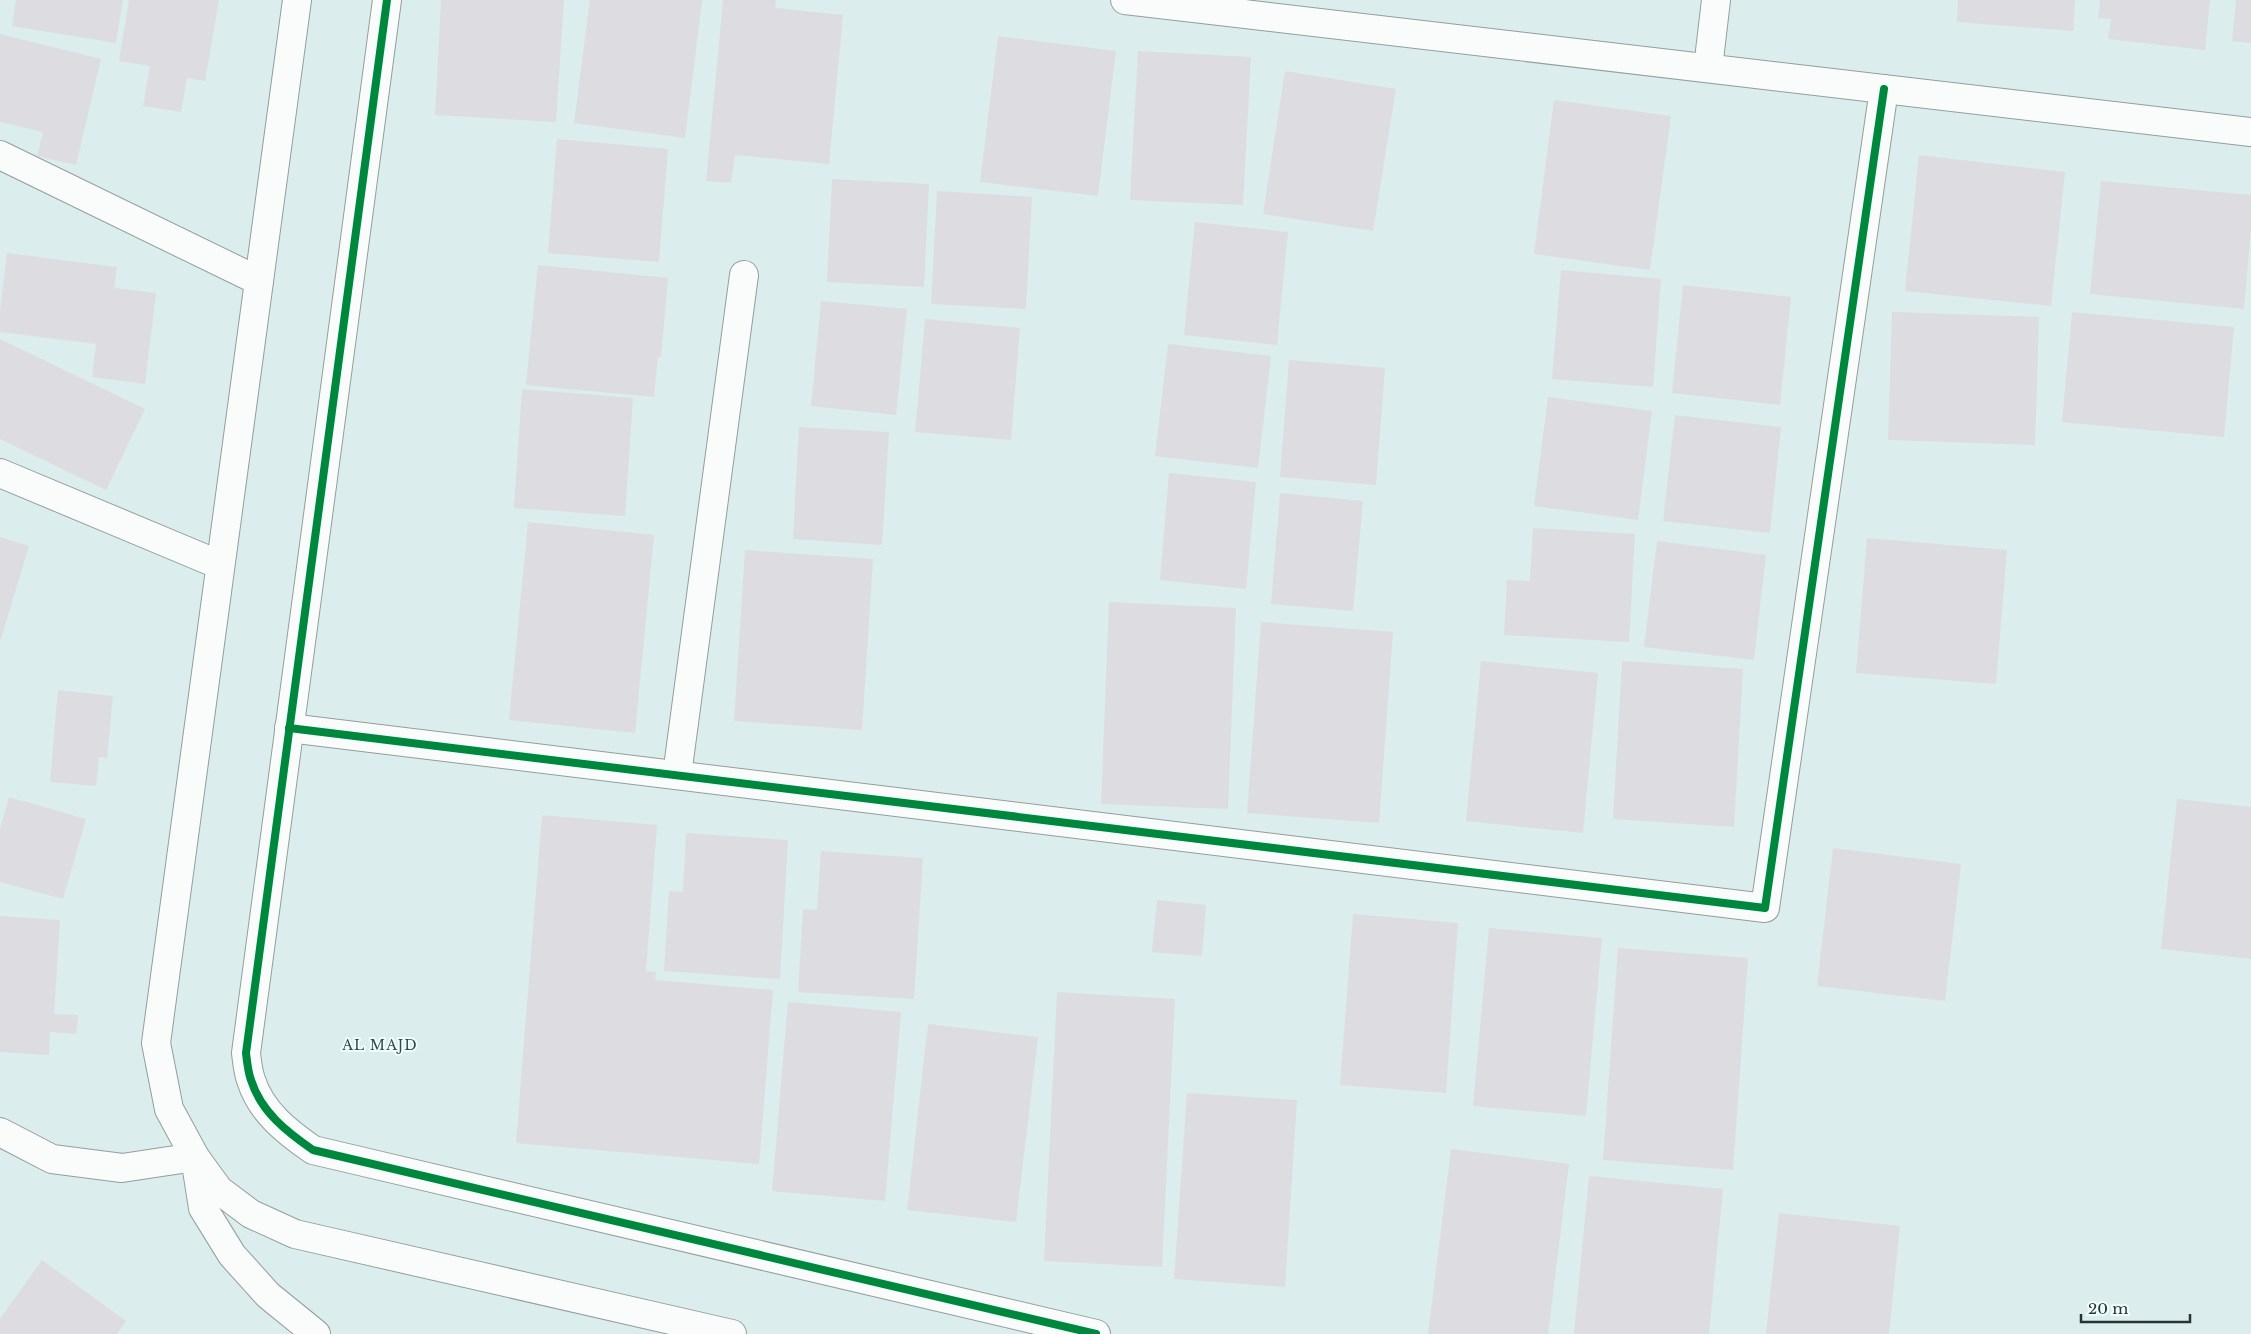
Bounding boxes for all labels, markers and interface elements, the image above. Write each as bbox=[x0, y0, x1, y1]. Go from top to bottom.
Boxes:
district label: AL MAJD bbox=[341, 1036, 418, 1054]
scale bar bbox=[2081, 1292, 2190, 1324]
text: 20 m bbox=[2088, 1299, 2128, 1318]

